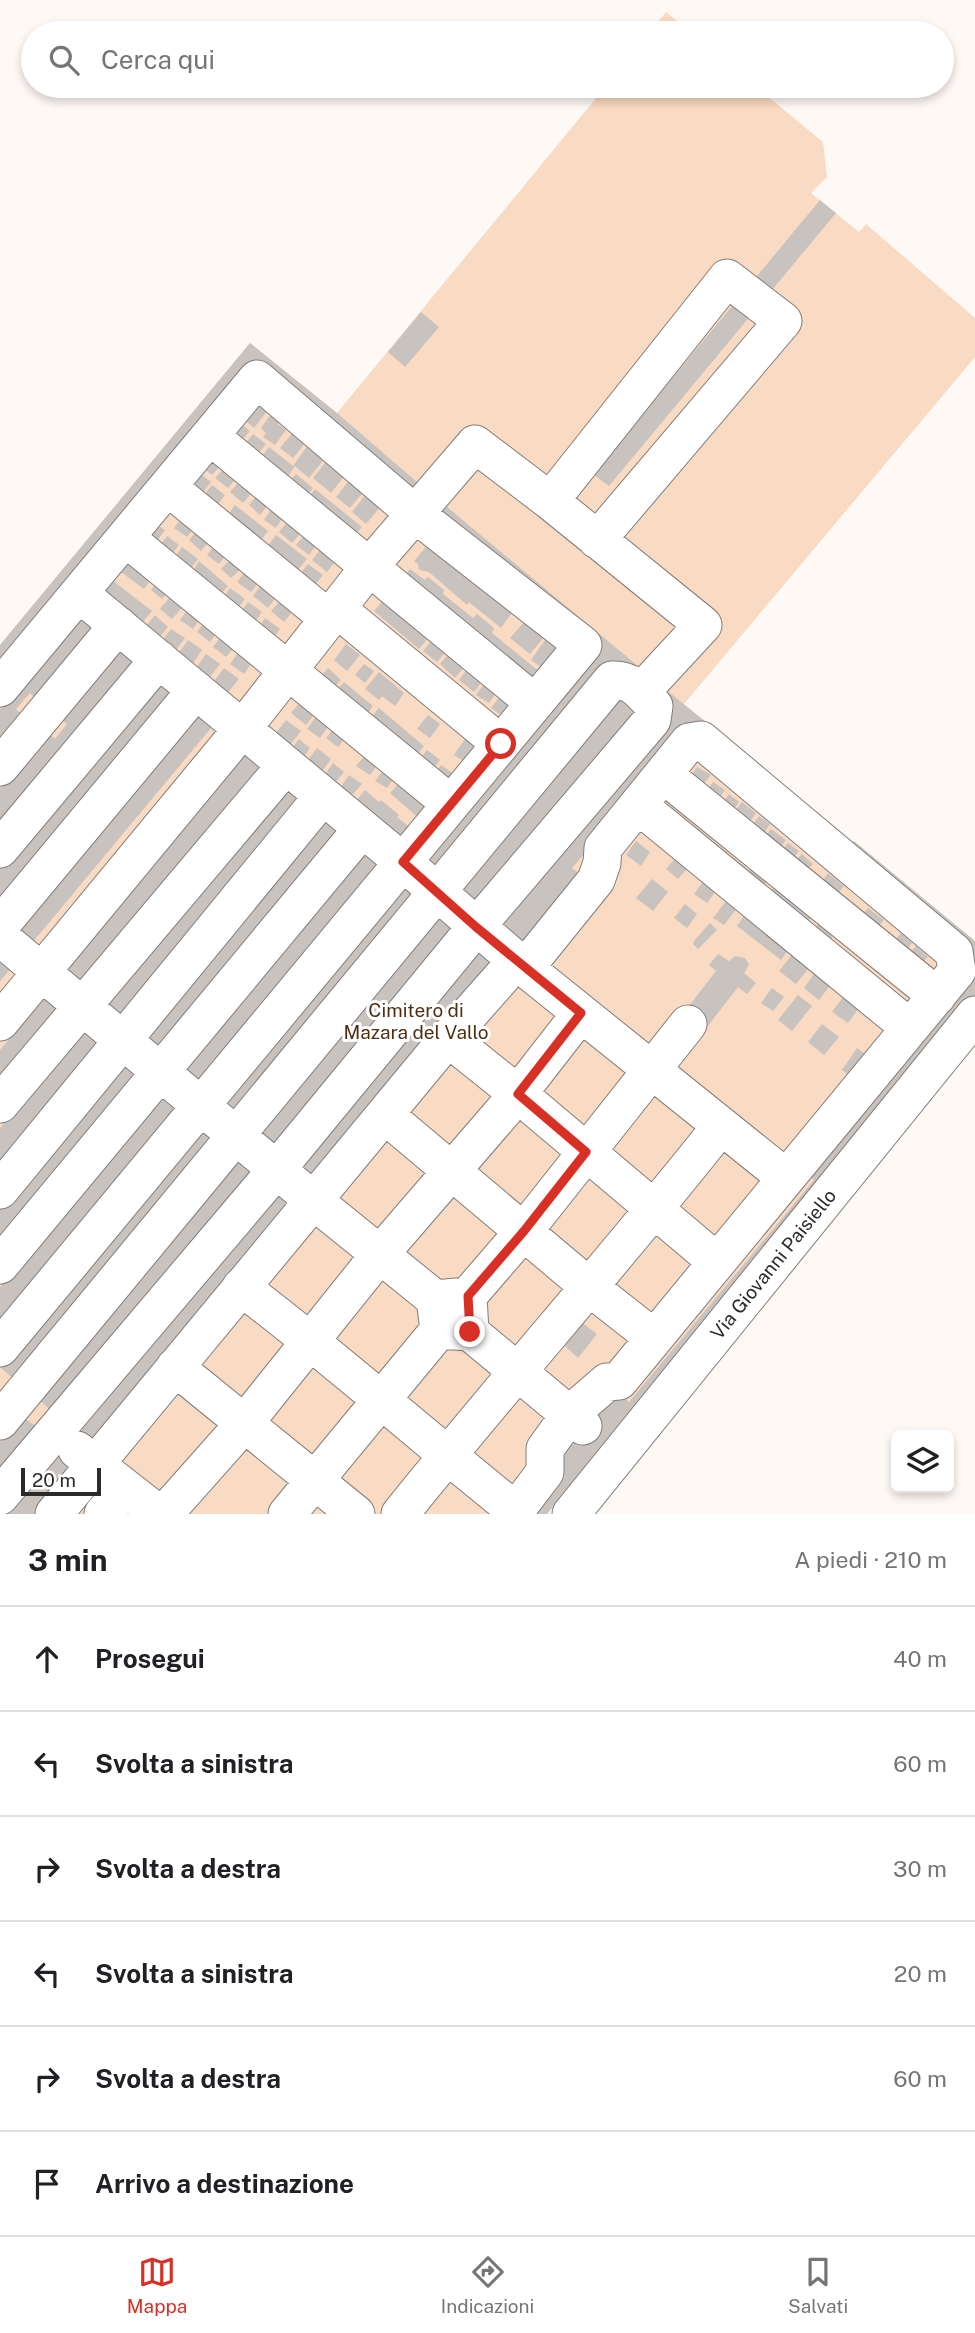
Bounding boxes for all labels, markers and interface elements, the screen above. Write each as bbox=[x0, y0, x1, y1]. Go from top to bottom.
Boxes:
search box bbox=[21, 21, 954, 98]
icon: search bbox=[45, 41, 83, 79]
text: Cerca qui bbox=[101, 44, 215, 75]
route start bbox=[485, 728, 516, 759]
park label: Cimitero di Mazara del Vallo bbox=[344, 999, 488, 1043]
street label: Via Giovanni Paisiello bbox=[706, 1185, 840, 1343]
route end bbox=[454, 1316, 485, 1347]
map controls bbox=[891, 1430, 954, 1493]
button: layers bbox=[891, 1430, 954, 1493]
scale bar bbox=[21, 1465, 102, 1497]
text: 20 m bbox=[32, 1469, 76, 1491]
text: 3 min bbox=[28, 1542, 107, 1578]
text: A piedi · 210 m bbox=[794, 1546, 947, 1573]
icon: ahead bbox=[28, 1640, 66, 1678]
text: Prosegui bbox=[95, 1643, 205, 1674]
text: 40 m bbox=[893, 1645, 947, 1672]
icon: left bbox=[28, 1745, 66, 1783]
text: Svolta a sinistra bbox=[95, 1748, 293, 1779]
text: 60 m bbox=[893, 1750, 947, 1777]
icon: right bbox=[28, 1850, 66, 1888]
text: Svolta a destra bbox=[95, 1853, 281, 1884]
text: 30 m bbox=[893, 1855, 947, 1882]
icon: left bbox=[28, 1955, 66, 1993]
text: Svolta a sinistra bbox=[95, 1958, 293, 1989]
text: 20 m bbox=[894, 1960, 947, 1987]
icon: right bbox=[28, 2060, 66, 2098]
text: Svolta a destra bbox=[95, 2063, 281, 2094]
text: 60 m bbox=[893, 2065, 947, 2092]
icon: arrive bbox=[28, 2165, 66, 2203]
text: Arrivo a destinazione bbox=[95, 2168, 354, 2199]
tab: Mappa bbox=[127, 2253, 187, 2317]
tab: Indicazioni bbox=[441, 2253, 534, 2317]
tab: Salvati bbox=[788, 2253, 848, 2317]

